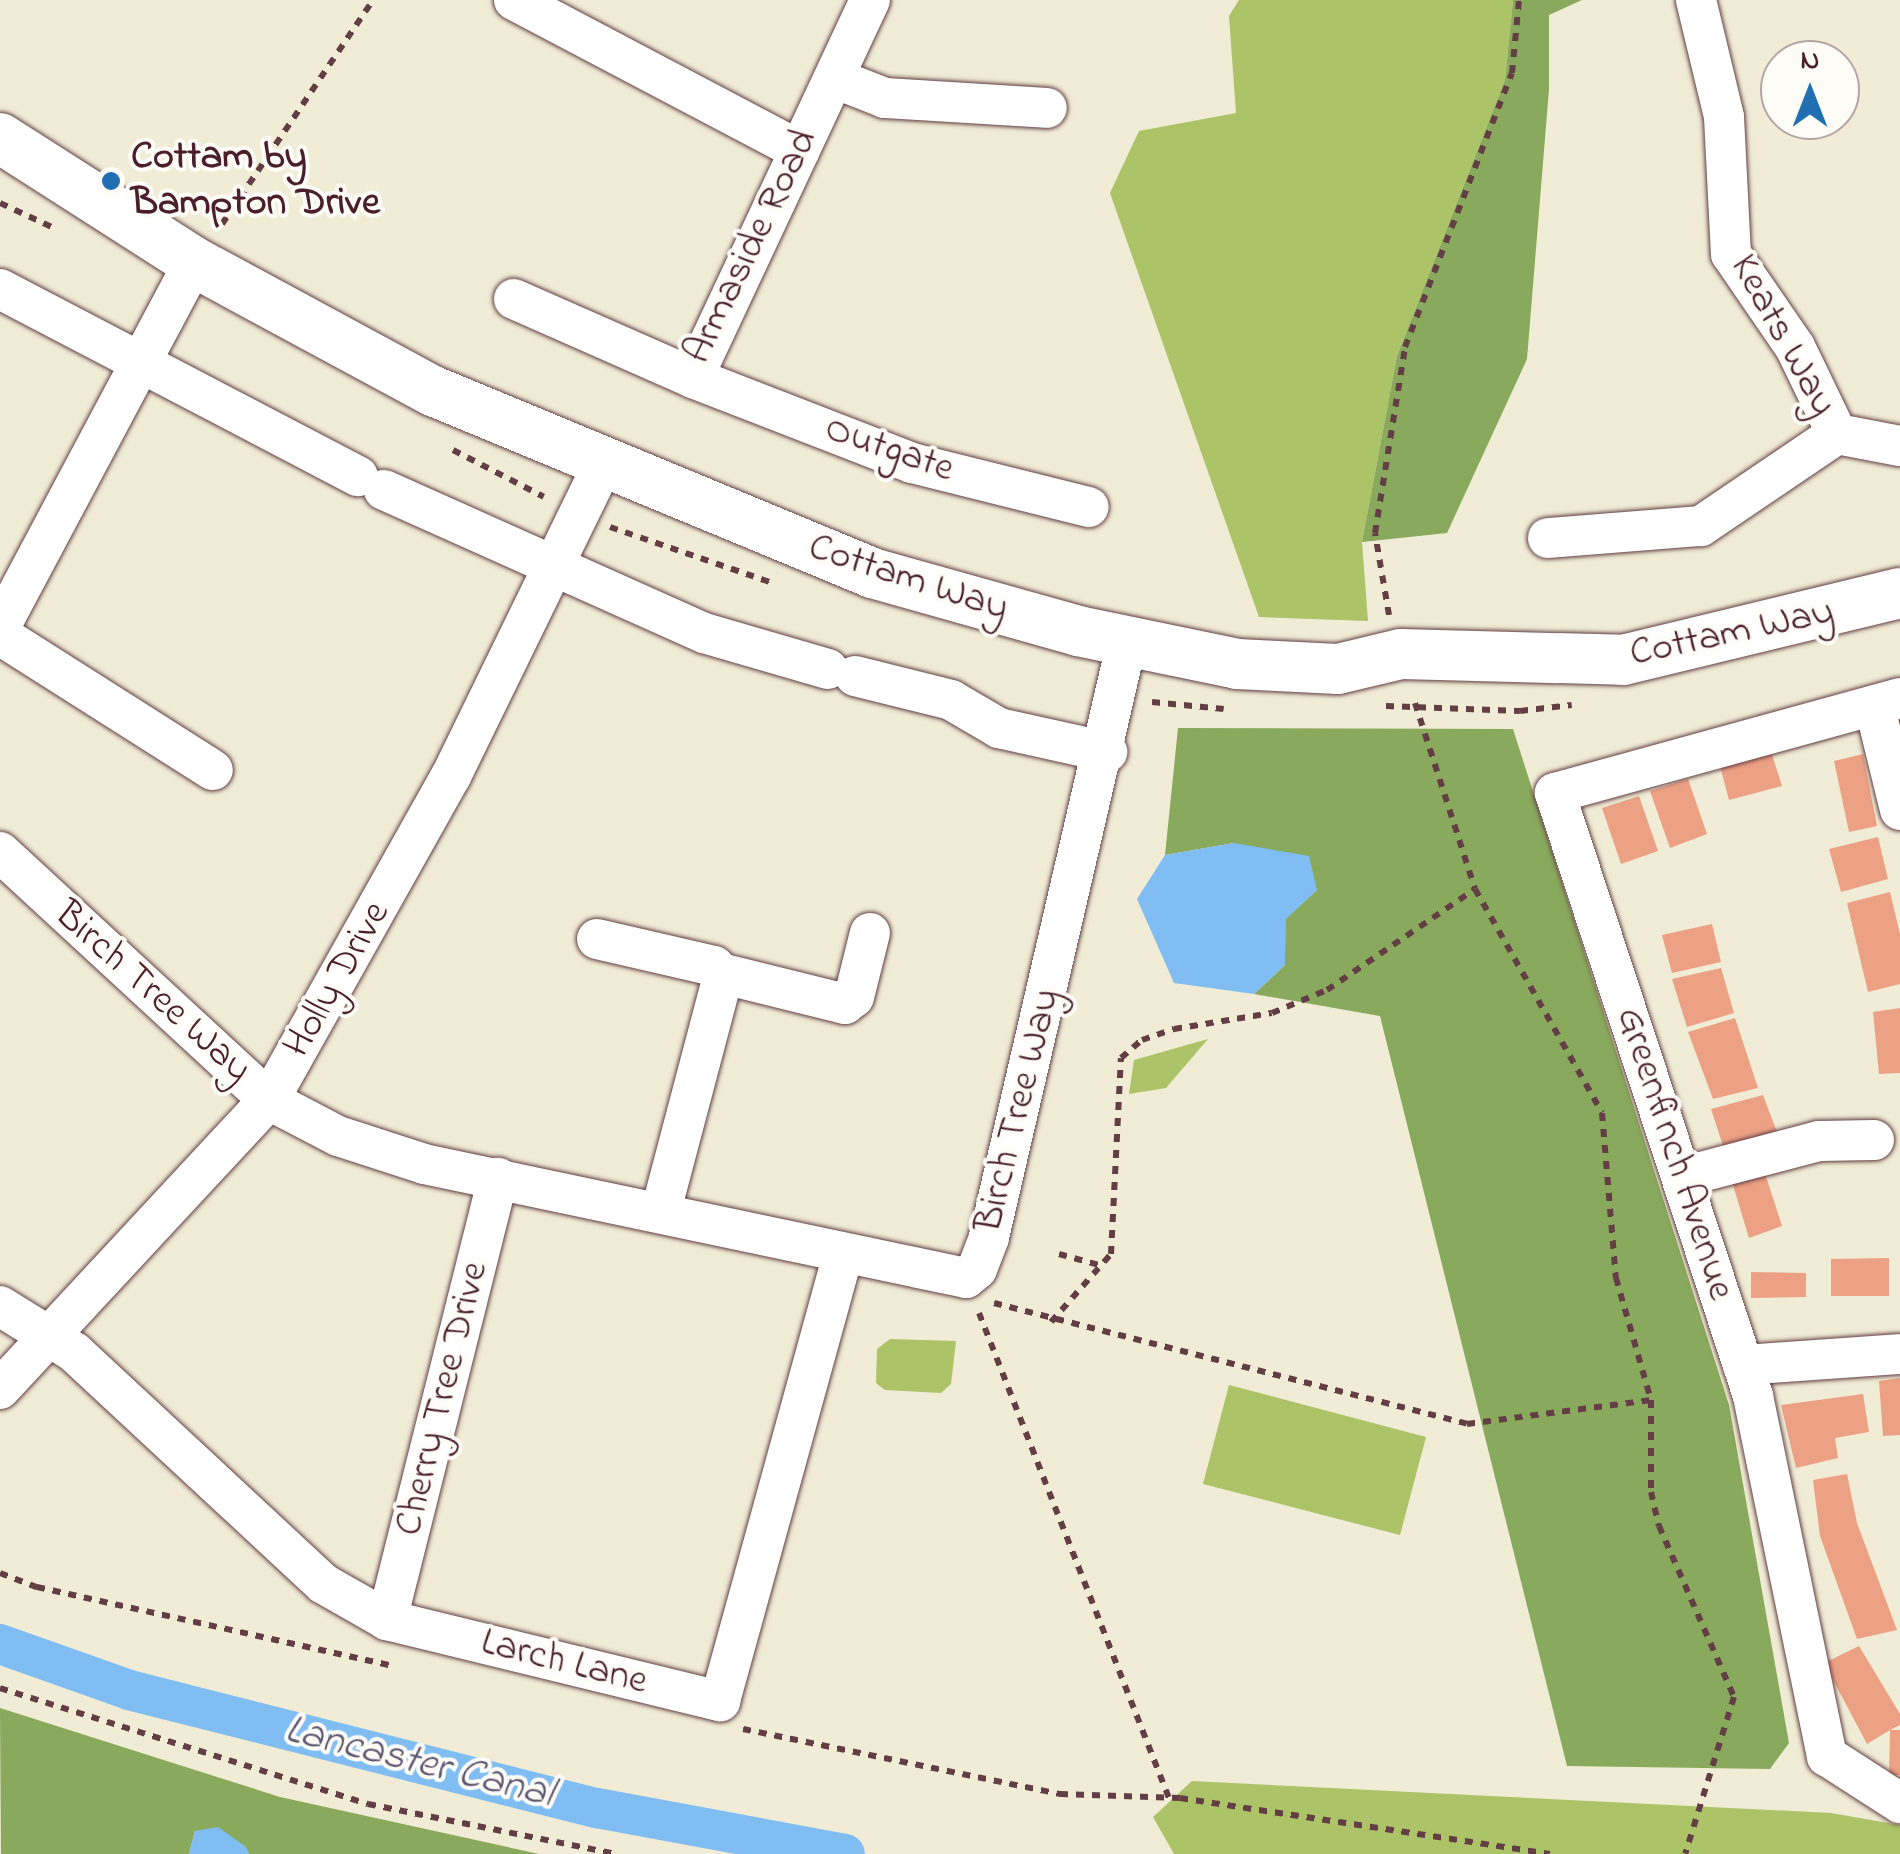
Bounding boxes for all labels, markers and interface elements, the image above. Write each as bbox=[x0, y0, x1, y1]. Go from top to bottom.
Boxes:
north arrow bbox=[1760, 40, 1860, 140]
text: N bbox=[1801, 41, 1819, 82]
street label: Armaside Road bbox=[675, 122, 829, 372]
place label: Cottam by Bampton Drive bbox=[131, 134, 380, 228]
marker: Cottam by Bampton Drive bbox=[100, 170, 122, 192]
street label: Keats Way bbox=[1718, 247, 1846, 425]
street label: Outgate bbox=[818, 406, 960, 494]
street label: Cottam Way bbox=[802, 524, 1014, 634]
street label: Cottam Way bbox=[1626, 589, 1838, 679]
street label: Birch Tree Way bbox=[43, 892, 261, 1094]
street label: Holly Drive bbox=[274, 894, 402, 1066]
street label: Birch Tree Way bbox=[966, 984, 1072, 1238]
street label: Greenfinch Avenue bbox=[1604, 1002, 1744, 1306]
street label: Cherry Tree Drive bbox=[386, 1257, 500, 1541]
street label: Larch Lane bbox=[476, 1619, 652, 1707]
water label: Lancaster Canal bbox=[280, 1705, 558, 1821]

